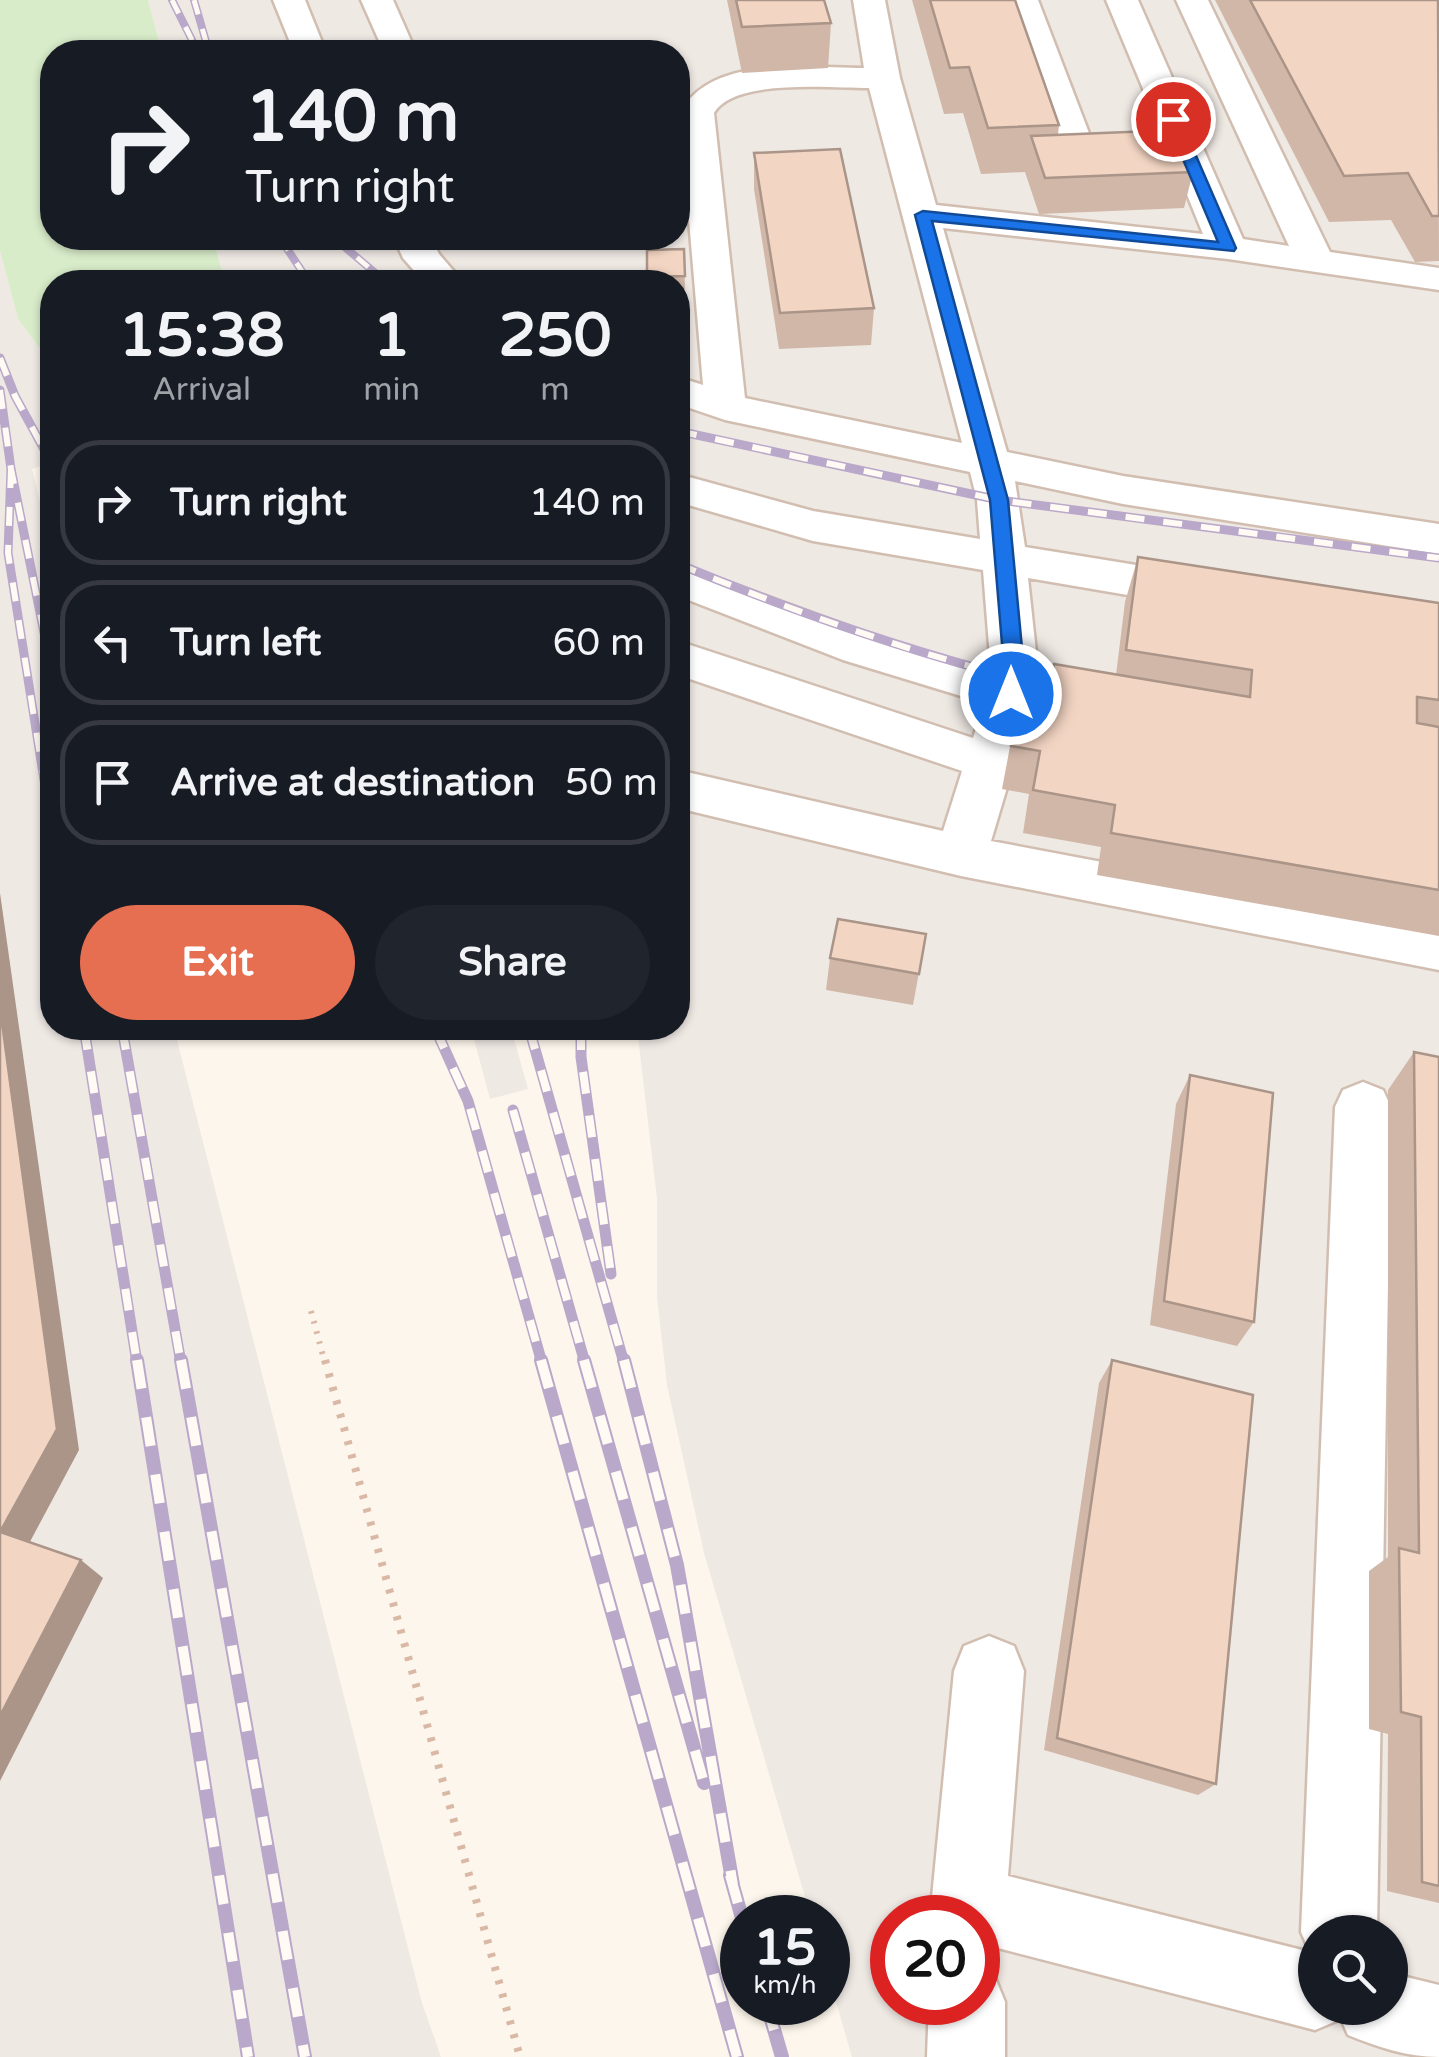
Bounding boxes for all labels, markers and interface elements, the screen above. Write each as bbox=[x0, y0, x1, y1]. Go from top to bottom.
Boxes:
text: 140 m bbox=[245, 76, 459, 160]
pin bbox=[1131, 77, 1216, 162]
icon: right bbox=[80, 80, 210, 210]
icon: arrive bbox=[1146, 92, 1201, 147]
text: Turn right bbox=[245, 161, 454, 215]
text: 15:38 bbox=[118, 300, 285, 372]
text: 1 bbox=[373, 300, 410, 372]
text: 250 bbox=[498, 300, 612, 372]
text: Arrival bbox=[152, 371, 251, 409]
text: min bbox=[363, 371, 420, 409]
text: m bbox=[540, 371, 570, 409]
icon: right bbox=[85, 475, 140, 530]
text: Turn right bbox=[170, 480, 347, 526]
text: 140 m bbox=[529, 480, 645, 526]
icon: left bbox=[85, 615, 140, 670]
text: Turn left bbox=[170, 620, 321, 666]
text: 60 m bbox=[553, 620, 645, 666]
position arrow bbox=[959, 642, 1063, 746]
icon: arrive bbox=[85, 755, 140, 810]
text: Arrive at destination bbox=[170, 760, 535, 806]
text: 50 m bbox=[565, 760, 658, 806]
button: Exit bbox=[80, 905, 355, 1020]
button: Share bbox=[375, 905, 650, 1020]
speed limit sign: 20 bbox=[870, 1895, 1000, 2025]
map controls bbox=[1298, 1915, 1408, 2025]
button: search bbox=[1298, 1915, 1408, 2025]
text: 15 bbox=[754, 1918, 816, 1978]
text: km/h bbox=[754, 1970, 816, 2000]

